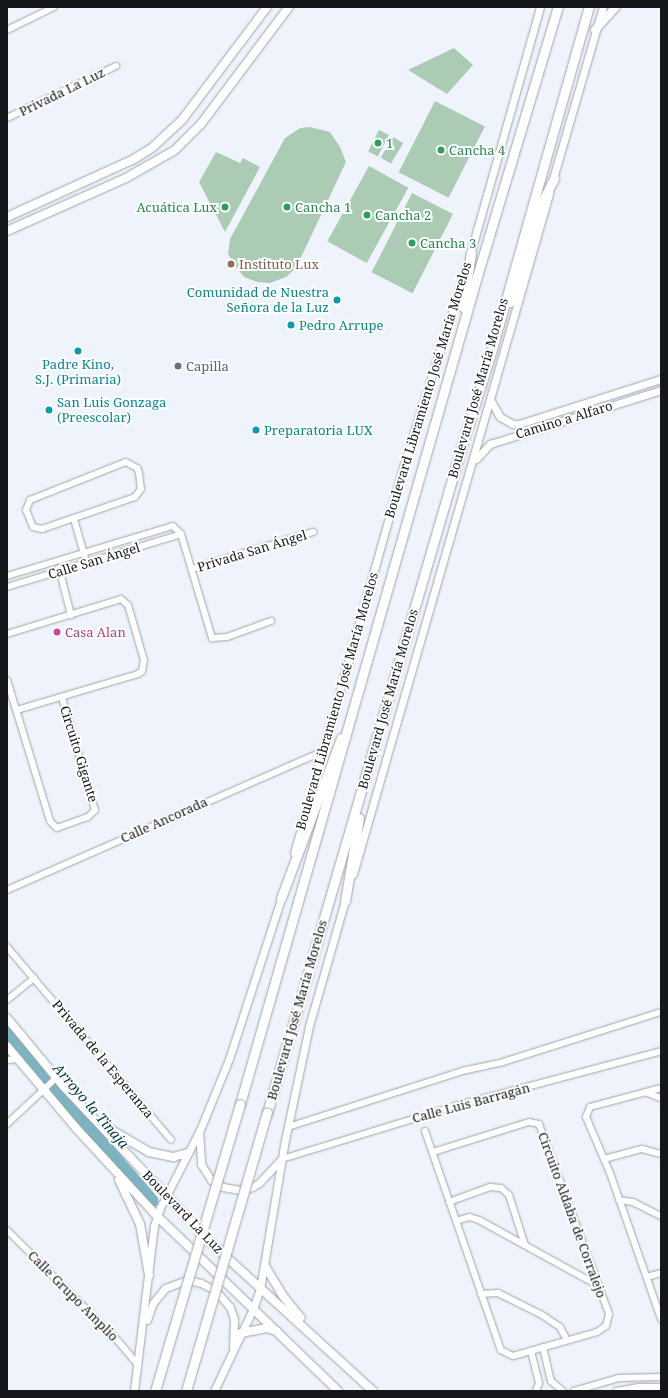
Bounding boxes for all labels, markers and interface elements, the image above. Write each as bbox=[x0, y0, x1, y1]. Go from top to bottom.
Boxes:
street label: Privada La Luz bbox=[17, 65, 107, 119]
place label: 1 bbox=[386, 135, 393, 151]
marker: 1 bbox=[373, 138, 383, 148]
place label: Cancha 4 bbox=[449, 142, 505, 158]
marker: Cancha 4 bbox=[436, 145, 446, 155]
place label: Acuática Lux bbox=[136, 199, 217, 215]
place label: Cancha 1 bbox=[295, 199, 351, 215]
marker: Acuática Lux bbox=[220, 202, 230, 212]
marker: Cancha 1 bbox=[282, 202, 292, 212]
place label: Cancha 2 bbox=[375, 207, 431, 223]
marker: Cancha 2 bbox=[362, 210, 372, 220]
place label: Cancha 3 bbox=[420, 235, 476, 251]
marker: Cancha 3 bbox=[407, 238, 417, 248]
place label: Instituto Lux bbox=[239, 256, 319, 272]
marker: Instituto Lux bbox=[226, 259, 236, 269]
street label: Boulevard Libramiento José María Morelos bbox=[381, 260, 475, 520]
place label: Comunidad de Nuestra Señora de la Luz bbox=[187, 285, 329, 316]
marker: Comunidad de Nuestra Señora de la Luz bbox=[332, 295, 342, 305]
street label: Boulevard José María Morelos bbox=[445, 296, 511, 480]
place label: Pedro Arrupe bbox=[299, 317, 383, 333]
marker: Pedro Arrupe bbox=[286, 320, 296, 330]
marker: Padre Kino, S.J. (Primaria) bbox=[73, 346, 83, 356]
place label: Padre Kino, S.J. (Primaria) bbox=[35, 357, 121, 388]
place label: Capilla bbox=[186, 358, 229, 374]
marker: Capilla bbox=[173, 361, 183, 371]
place label: San Luis Gonzaga (Preescolar) bbox=[57, 395, 166, 426]
street label: Camino a Alfaro bbox=[514, 398, 614, 442]
marker: San Luis Gonzaga (Preescolar) bbox=[44, 405, 54, 415]
place label: Preparatoria LUX bbox=[264, 422, 372, 438]
marker: Preparatoria LUX bbox=[251, 425, 261, 435]
street label: Privada San Ángel bbox=[196, 527, 308, 575]
street label: Calle San Ángel bbox=[46, 540, 142, 582]
street label: Boulevard Libramiento José María Morelos bbox=[293, 570, 381, 832]
street label: Boulevard José María Morelos bbox=[355, 607, 421, 791]
place label: Casa Alan bbox=[65, 624, 126, 640]
marker: Casa Alan bbox=[52, 627, 62, 637]
street label: Circuito Gigante bbox=[57, 704, 101, 804]
street label: Calle Ancorada bbox=[118, 794, 210, 846]
street label: Boulevard José María Morelos bbox=[264, 918, 330, 1102]
street label: Privada de la Esperanza bbox=[49, 997, 157, 1121]
water label: Arroyo la Tinaja bbox=[50, 1060, 132, 1152]
street label: Calle Luis Barragán bbox=[410, 1080, 532, 1126]
street label: Circuito Aldaba de Corralejo bbox=[535, 1130, 609, 1300]
street label: Boulevard La Luz bbox=[139, 1167, 227, 1257]
street label: Calle Grupo Amplio bbox=[25, 1248, 121, 1344]

